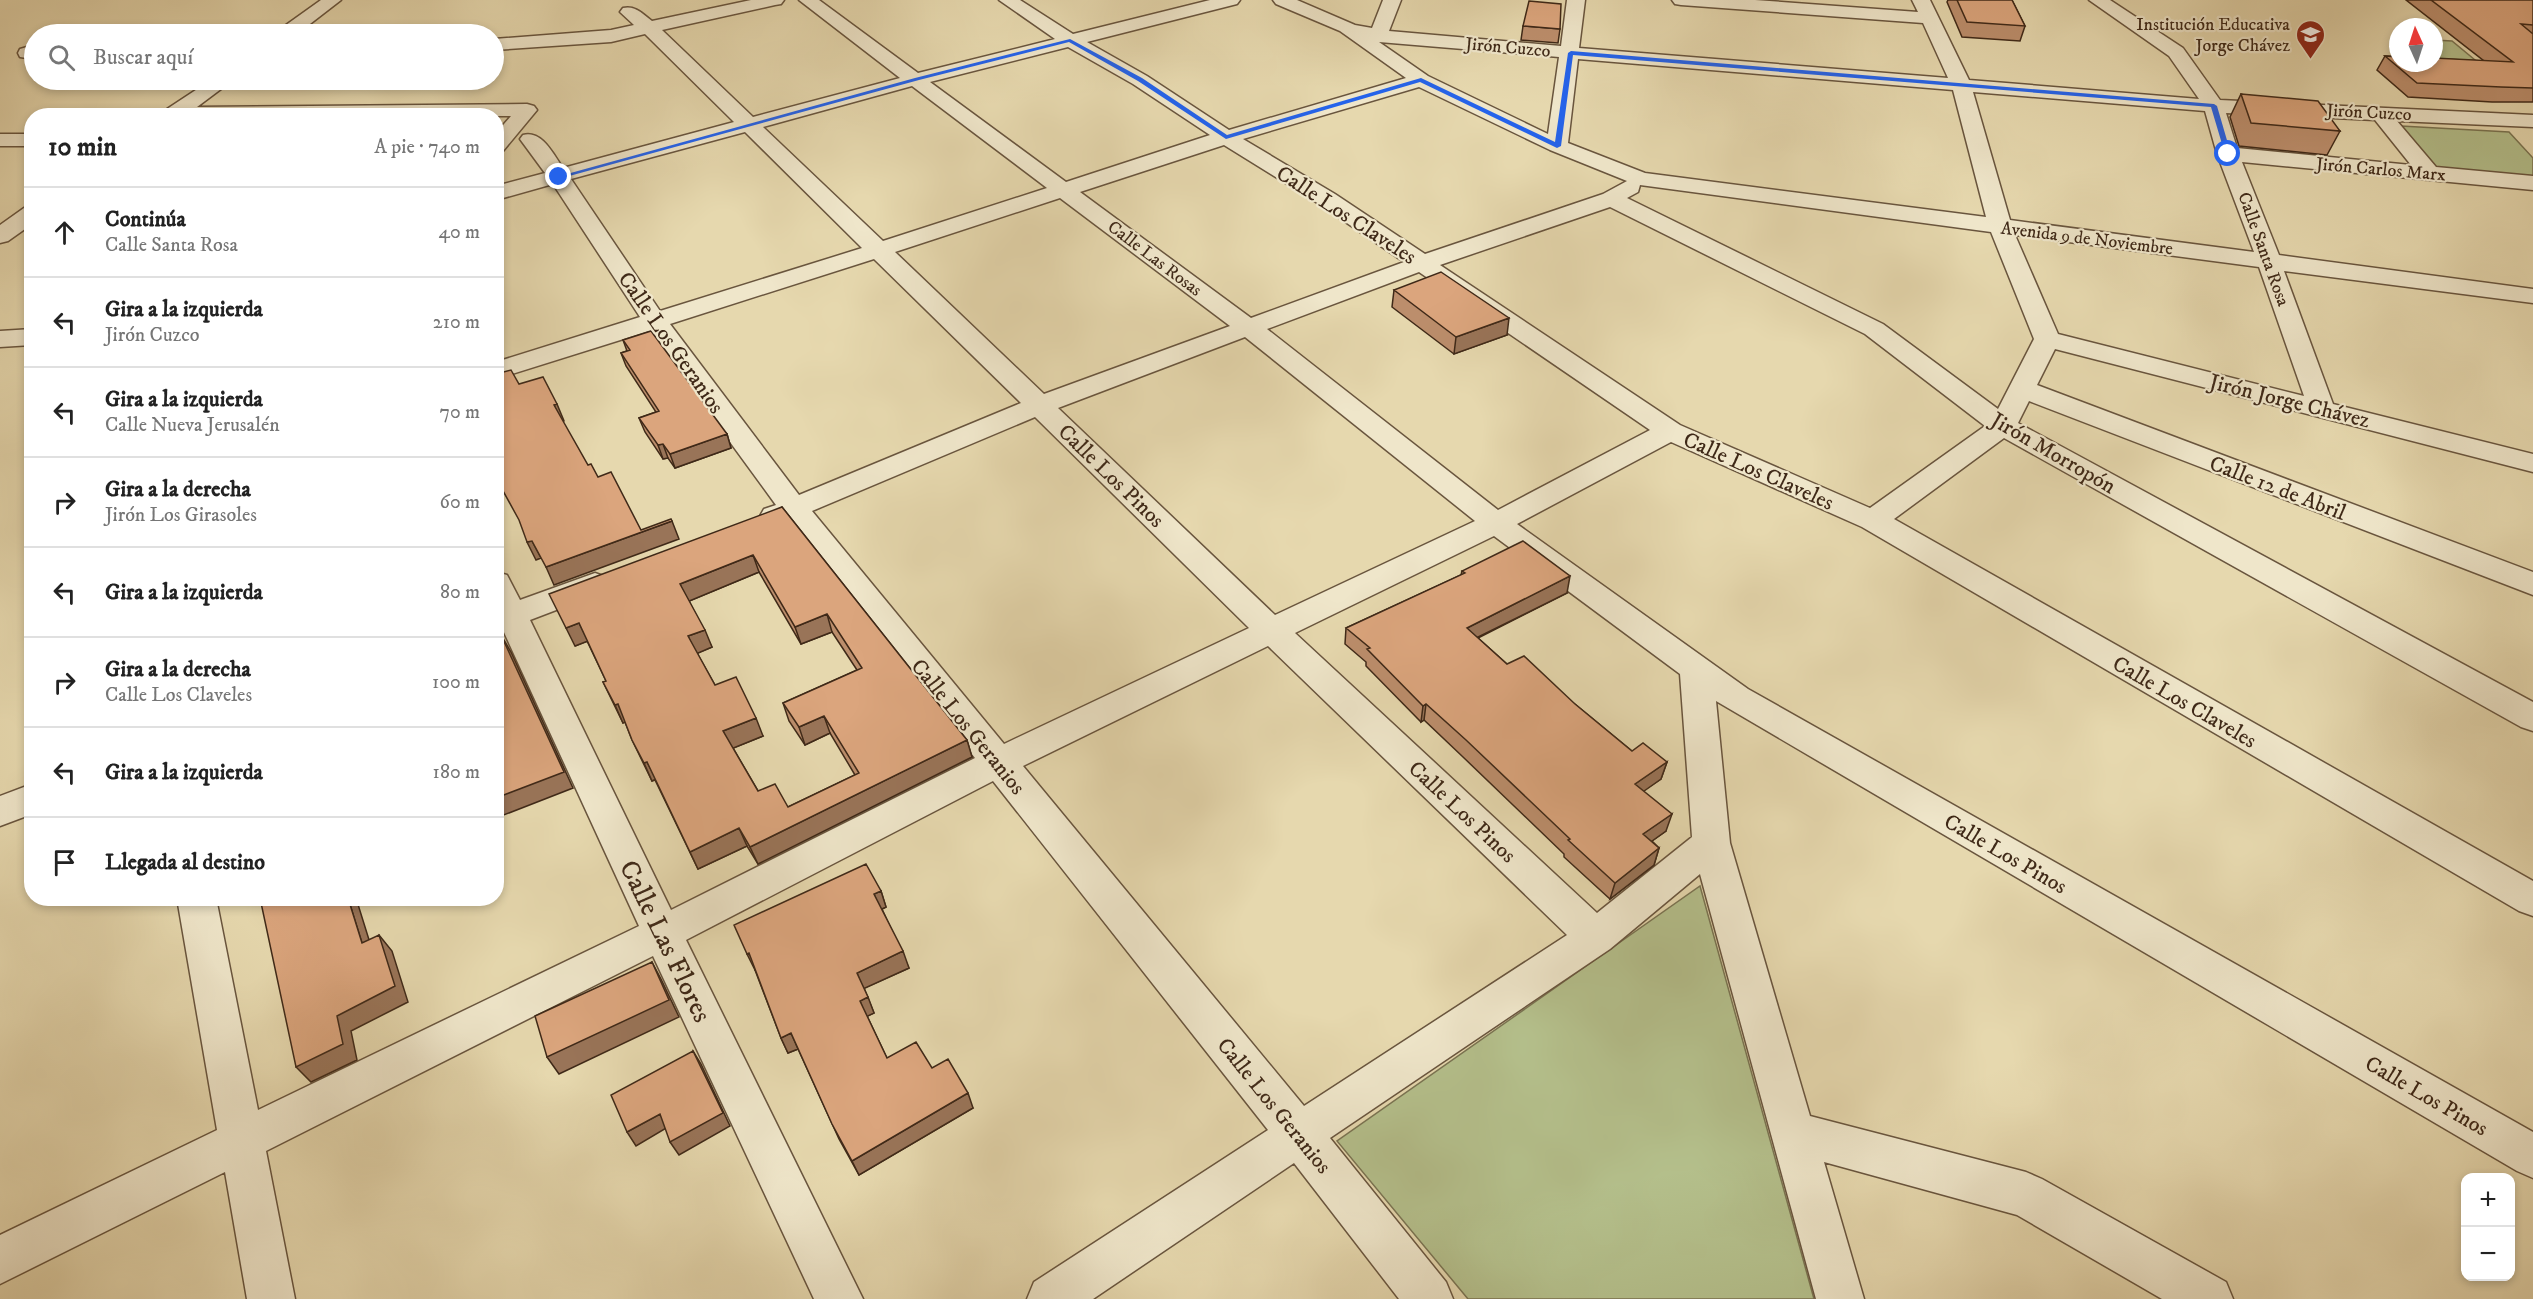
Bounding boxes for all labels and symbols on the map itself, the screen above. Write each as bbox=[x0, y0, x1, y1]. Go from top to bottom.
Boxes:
place label: Institución Educativa Jorge Chávez bbox=[2136, 14, 2290, 57]
school or university icon: Institución Educativa Jorge Chávez bbox=[2295, 18, 2327, 60]
north arrow bbox=[2389, 18, 2443, 72]
street label: Jirón Cuzco bbox=[1463, 33, 1552, 63]
street label: Jirón Cuzco bbox=[2324, 100, 2412, 126]
route start bbox=[2214, 140, 2240, 166]
street label: Jirón Carlos Marx bbox=[2313, 153, 2447, 187]
street label: Calle Los Claveles bbox=[1271, 160, 1421, 271]
route end bbox=[545, 163, 571, 189]
street label: Calle Santa Rosa bbox=[2232, 189, 2294, 310]
street label: Calle Las Rosas bbox=[1103, 216, 1206, 301]
street label: Avenida 9 de Noviembre bbox=[2000, 218, 2174, 260]
street label: Calle Los Geranios bbox=[612, 267, 730, 419]
street label: Jirón Jorge Chávez bbox=[2205, 368, 2373, 435]
street label: Jirón Morropón bbox=[1984, 406, 2121, 500]
street label: Calle Los Pinos bbox=[1052, 419, 1170, 534]
street label: Calle Los Claveles bbox=[1679, 426, 1838, 517]
street label: Calle 12 de Abril bbox=[2205, 450, 2350, 527]
street label: Calle Los Claveles bbox=[2107, 650, 2261, 754]
street label: Calle Los Geranios bbox=[905, 654, 1031, 800]
street label: Calle Los Pinos bbox=[1403, 755, 1521, 869]
street label: Calle Los Pinos bbox=[1939, 808, 2072, 900]
street label: Calle Las Flores bbox=[611, 855, 719, 1028]
street label: Calle Los Geranios bbox=[1211, 1033, 1337, 1179]
street label: Calle Los Pinos bbox=[2360, 1050, 2493, 1142]

